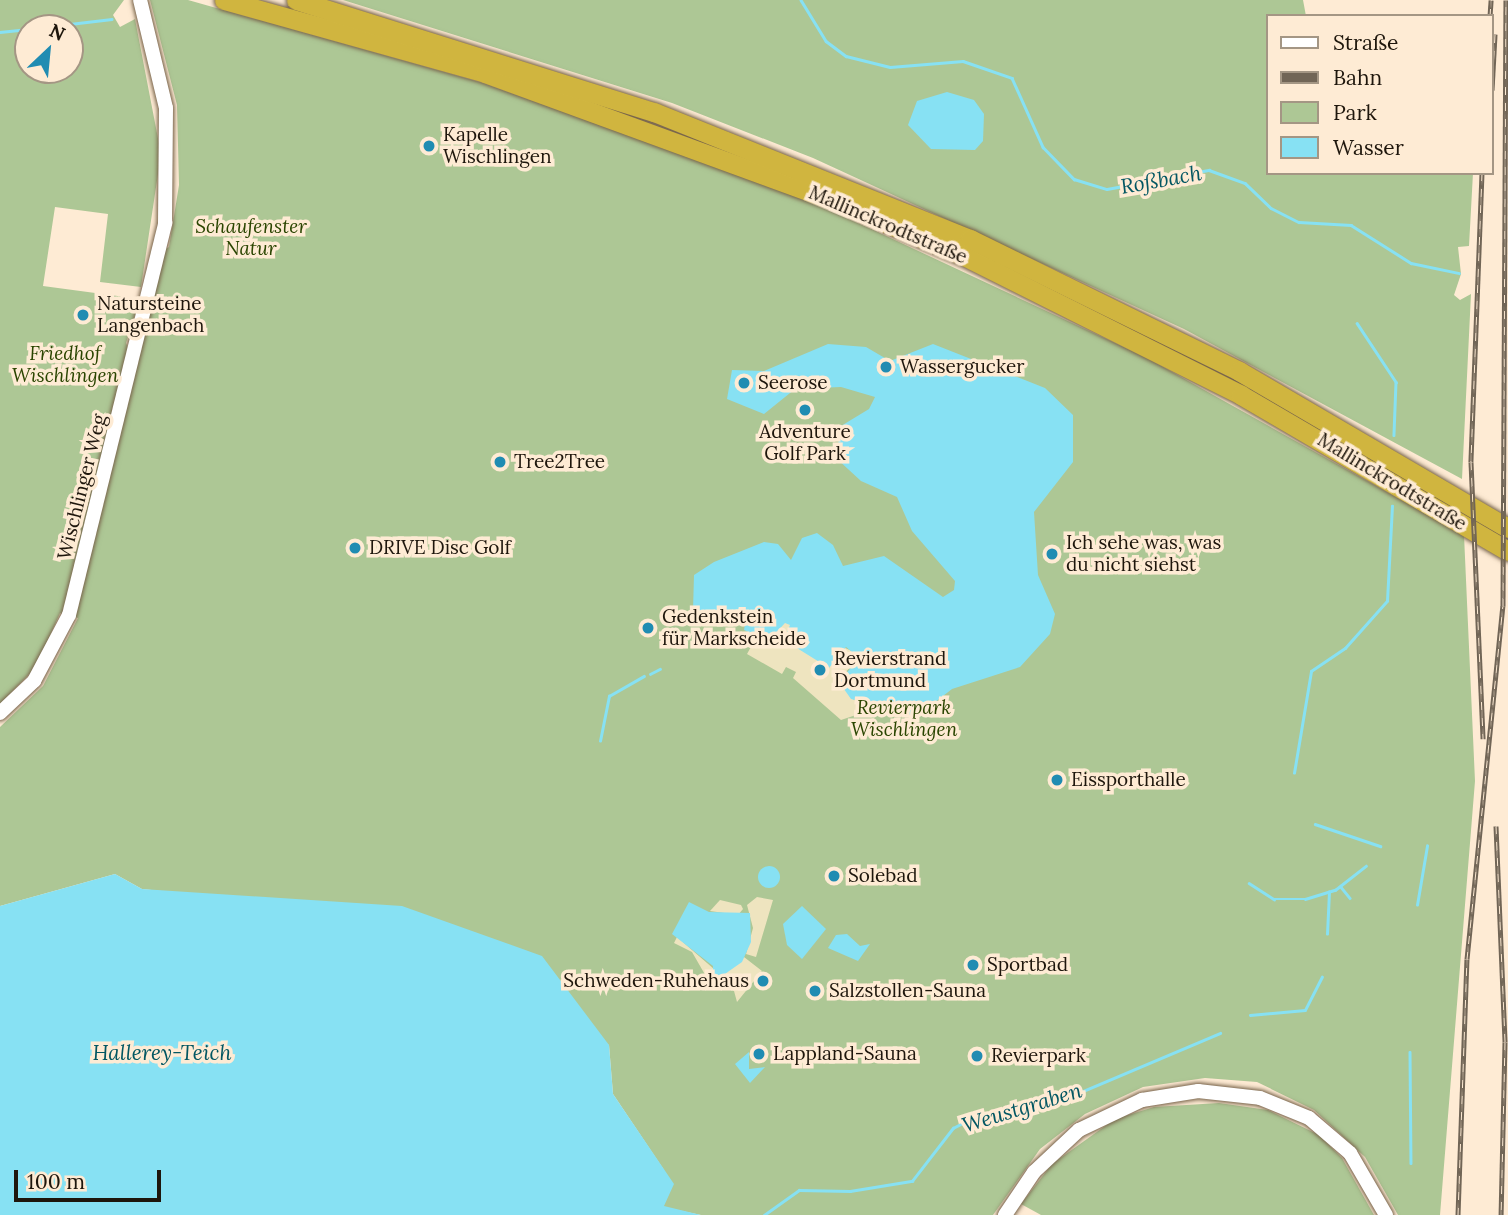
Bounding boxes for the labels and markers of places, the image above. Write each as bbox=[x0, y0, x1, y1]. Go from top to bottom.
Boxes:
place label: Kapelle Wischlingen bbox=[443, 124, 551, 168]
marker: Kapelle Wischlingen bbox=[421, 138, 437, 154]
place label: Natursteine Langenbach bbox=[97, 293, 204, 337]
marker: Natursteine Langenbach bbox=[75, 307, 91, 323]
place label: Wassergucker bbox=[900, 356, 1025, 378]
marker: Wassergucker bbox=[878, 359, 894, 375]
place label: Seerose bbox=[758, 372, 828, 394]
marker: Seerose bbox=[736, 375, 752, 391]
marker: Adventure Golf Park bbox=[797, 402, 813, 418]
place label: Adventure Golf Park bbox=[759, 421, 851, 465]
place label: Tree2Tree bbox=[514, 451, 605, 473]
marker: Tree2Tree bbox=[492, 454, 508, 470]
place label: Ich sehe was, was du nicht siehst bbox=[1066, 532, 1221, 576]
place label: DRIVE Disc Golf bbox=[369, 537, 511, 559]
marker: DRIVE Disc Golf bbox=[347, 540, 363, 556]
marker: Ich sehe was, was du nicht siehst bbox=[1044, 546, 1060, 562]
place label: Gedenkstein für Markscheide bbox=[662, 606, 806, 650]
marker: Gedenkstein für Markscheide bbox=[640, 620, 656, 636]
place label: Revierstrand Dortmund bbox=[834, 648, 946, 692]
marker: Revierstrand Dortmund bbox=[812, 662, 828, 678]
place label: Eissporthalle bbox=[1071, 769, 1186, 791]
marker: Eissporthalle bbox=[1049, 772, 1065, 788]
place label: Solebad bbox=[848, 865, 918, 887]
marker: Solebad bbox=[826, 868, 842, 884]
place label: Sportbad bbox=[987, 954, 1068, 976]
marker: Sportbad bbox=[965, 957, 981, 973]
place label: Schweden-Ruhehaus bbox=[563, 970, 749, 992]
marker: Schweden-Ruhehaus bbox=[755, 973, 771, 989]
place label: Salzstollen-Sauna bbox=[829, 980, 986, 1002]
marker: Salzstollen-Sauna bbox=[807, 983, 823, 999]
place label: Lappland-Sauna bbox=[773, 1043, 917, 1065]
place label: Revierpark bbox=[991, 1045, 1086, 1067]
marker: Lappland-Sauna bbox=[751, 1046, 767, 1062]
marker: Revierpark bbox=[969, 1048, 985, 1064]

